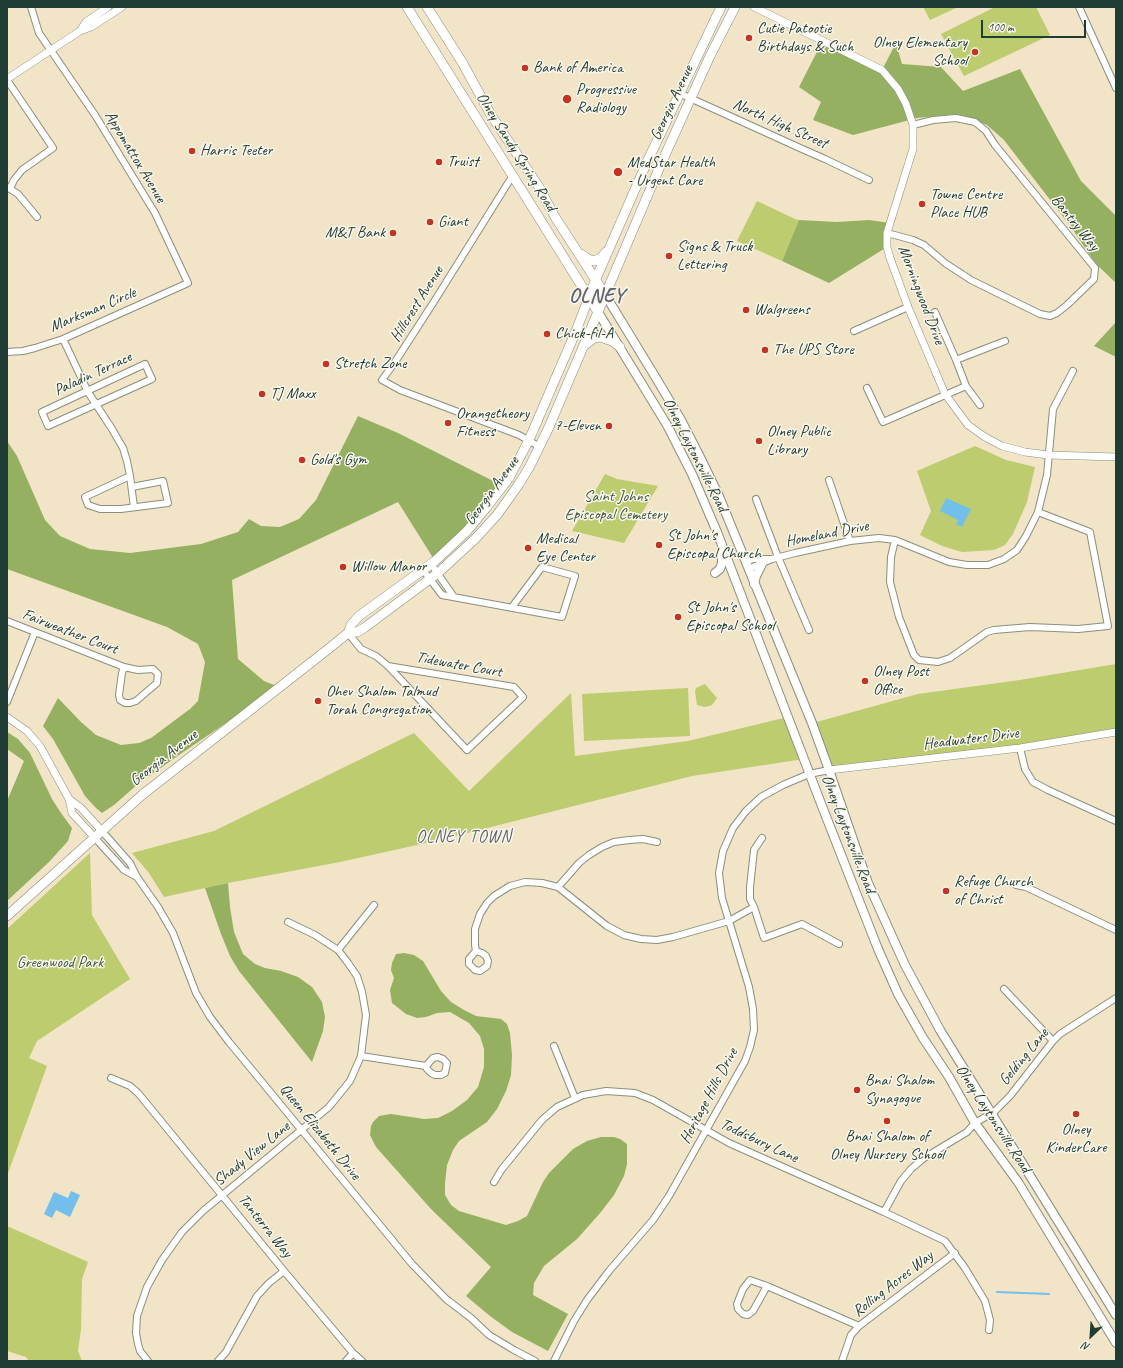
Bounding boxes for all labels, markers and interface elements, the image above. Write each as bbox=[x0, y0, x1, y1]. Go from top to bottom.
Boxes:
scale bar bbox=[983, 12, 1088, 38]
place label: Cutie Patootie Birthdays & Such bbox=[757, 19, 853, 57]
text: 100 m bbox=[988, 19, 1014, 35]
marker: Cutie Patootie Birthdays & Such bbox=[744, 33, 754, 43]
place label: Olney Elementary School bbox=[873, 33, 967, 71]
marker: Olney Elementary School bbox=[970, 47, 980, 57]
place label: Bank of America bbox=[533, 58, 623, 78]
street label: Georgia Avenue bbox=[646, 62, 698, 144]
marker: Bank of America bbox=[520, 63, 530, 73]
place label: Progressive Radiology bbox=[576, 80, 636, 118]
street label: Olney Sandy Spring Road bbox=[472, 89, 560, 215]
marker: Progressive Radiology bbox=[561, 93, 573, 105]
street label: North High Street bbox=[730, 95, 830, 153]
street label: Appomattox Avenue bbox=[100, 108, 170, 206]
place label: Harris Teeter bbox=[200, 141, 272, 161]
marker: Harris Teeter bbox=[187, 146, 197, 156]
place label: Truist bbox=[447, 152, 478, 172]
place label: MedStar Health - Urgent Care bbox=[627, 153, 715, 191]
marker: Truist bbox=[434, 157, 444, 167]
marker: MedStar Health - Urgent Care bbox=[612, 166, 624, 178]
place label: Towne Centre Place HUB bbox=[930, 185, 1002, 223]
street label: Bantry Way bbox=[1047, 191, 1103, 255]
marker: Towne Centre Place HUB bbox=[917, 199, 927, 209]
place label: Giant bbox=[438, 212, 468, 232]
marker: Giant bbox=[425, 217, 435, 227]
place label: M&T Bank bbox=[325, 223, 385, 243]
marker: M&T Bank bbox=[388, 228, 398, 238]
place label: Signs & Truck Lettering bbox=[677, 237, 752, 275]
street label: Morningwood Drive bbox=[893, 243, 949, 347]
marker: Signs & Truck Lettering bbox=[664, 251, 674, 261]
street label: Hillcrest Avenue bbox=[386, 262, 448, 346]
street label: Marksman Circle bbox=[47, 283, 139, 337]
district label: OLNEY bbox=[569, 285, 625, 309]
place label: Walgreens bbox=[754, 300, 810, 320]
marker: Walgreens bbox=[741, 305, 751, 315]
place label: Chick-fil-A bbox=[555, 324, 613, 344]
marker: Chick-fil-A bbox=[542, 329, 552, 339]
place label: The UPS Store bbox=[773, 340, 854, 360]
marker: The UPS Store bbox=[760, 345, 770, 355]
street label: Paladin Terrace bbox=[51, 348, 135, 400]
place label: Stretch Zone bbox=[334, 354, 406, 374]
marker: Stretch Zone bbox=[321, 359, 331, 369]
place label: TJ Maxx bbox=[270, 384, 316, 404]
marker: TJ Maxx bbox=[257, 389, 267, 399]
street label: Olney Laytonsville Road bbox=[658, 395, 732, 515]
place label: Orangetheory Fitness bbox=[456, 404, 529, 442]
place label: 7-Eleven bbox=[555, 416, 601, 436]
marker: Orangetheory Fitness bbox=[443, 418, 453, 428]
marker: 7-Eleven bbox=[604, 421, 614, 431]
place label: Olney Public Library bbox=[767, 422, 831, 460]
marker: Olney Public Library bbox=[754, 436, 764, 446]
place label: Gold's Gym bbox=[310, 450, 367, 470]
street label: Georgia Avenue bbox=[461, 453, 523, 529]
marker: Gold's Gym bbox=[297, 455, 307, 465]
park label: Saint Johns Episcopal Cemetery bbox=[565, 487, 667, 525]
street label: Homeland Drive bbox=[784, 517, 870, 551]
place label: St John's Episcopal Church bbox=[667, 526, 761, 564]
place label: Medical Eye Center bbox=[536, 529, 595, 567]
marker: St John's Episcopal Church bbox=[654, 540, 664, 550]
marker: Medical Eye Center bbox=[523, 543, 533, 553]
place label: Willow Manor bbox=[351, 557, 426, 577]
marker: Willow Manor bbox=[338, 562, 348, 572]
place label: St John's Episcopal School bbox=[686, 598, 774, 636]
street label: Fairweather Court bbox=[20, 605, 120, 659]
marker: St John's Episcopal School bbox=[673, 612, 683, 622]
street label: Tidewater Court bbox=[415, 648, 503, 682]
place label: Olney Post Office bbox=[873, 662, 929, 700]
marker: Olney Post Office bbox=[860, 676, 870, 686]
place label: Ohev Shalom Talmud Torah Congregation bbox=[326, 682, 437, 720]
marker: Ohev Shalom Talmud Torah Congregation bbox=[313, 696, 323, 706]
street label: Headwaters Drive bbox=[922, 724, 1020, 754]
street label: Georgia Avenue bbox=[126, 726, 202, 790]
street label: Olney Laytonsville Road bbox=[817, 772, 879, 896]
district label: OLNEY TOWN bbox=[416, 828, 512, 848]
place label: Refuge Church of Christ bbox=[954, 872, 1033, 910]
marker: Refuge Church of Christ bbox=[941, 886, 951, 896]
park label: Greenwood Park bbox=[17, 953, 103, 973]
street label: Gelding Lane bbox=[995, 1024, 1053, 1090]
street label: Heritage Hills Drive bbox=[676, 1045, 742, 1147]
street label: Olney Laytonsville Road bbox=[951, 1061, 1035, 1177]
place label: Bnai Shalom Synagogue bbox=[865, 1071, 934, 1109]
street label: Queen Elizabeth Drive bbox=[275, 1080, 365, 1184]
marker: Bnai Shalom Synagogue bbox=[852, 1085, 862, 1095]
marker: Olney KinderCare bbox=[1071, 1109, 1081, 1119]
street label: Toddsbury Lane bbox=[717, 1115, 801, 1167]
marker: Bnai Shalom of Olney Nursery School bbox=[882, 1116, 892, 1126]
street label: Shady View Lane bbox=[210, 1117, 294, 1191]
place label: Olney KinderCare bbox=[1046, 1120, 1106, 1158]
place label: Bnai Shalom of Olney Nursery School bbox=[830, 1127, 944, 1165]
street label: Tanterra Way bbox=[234, 1190, 296, 1262]
street label: Rolling Acres Way bbox=[849, 1247, 937, 1321]
north arrow bbox=[1071, 1316, 1111, 1356]
text: N bbox=[1080, 1339, 1092, 1355]

